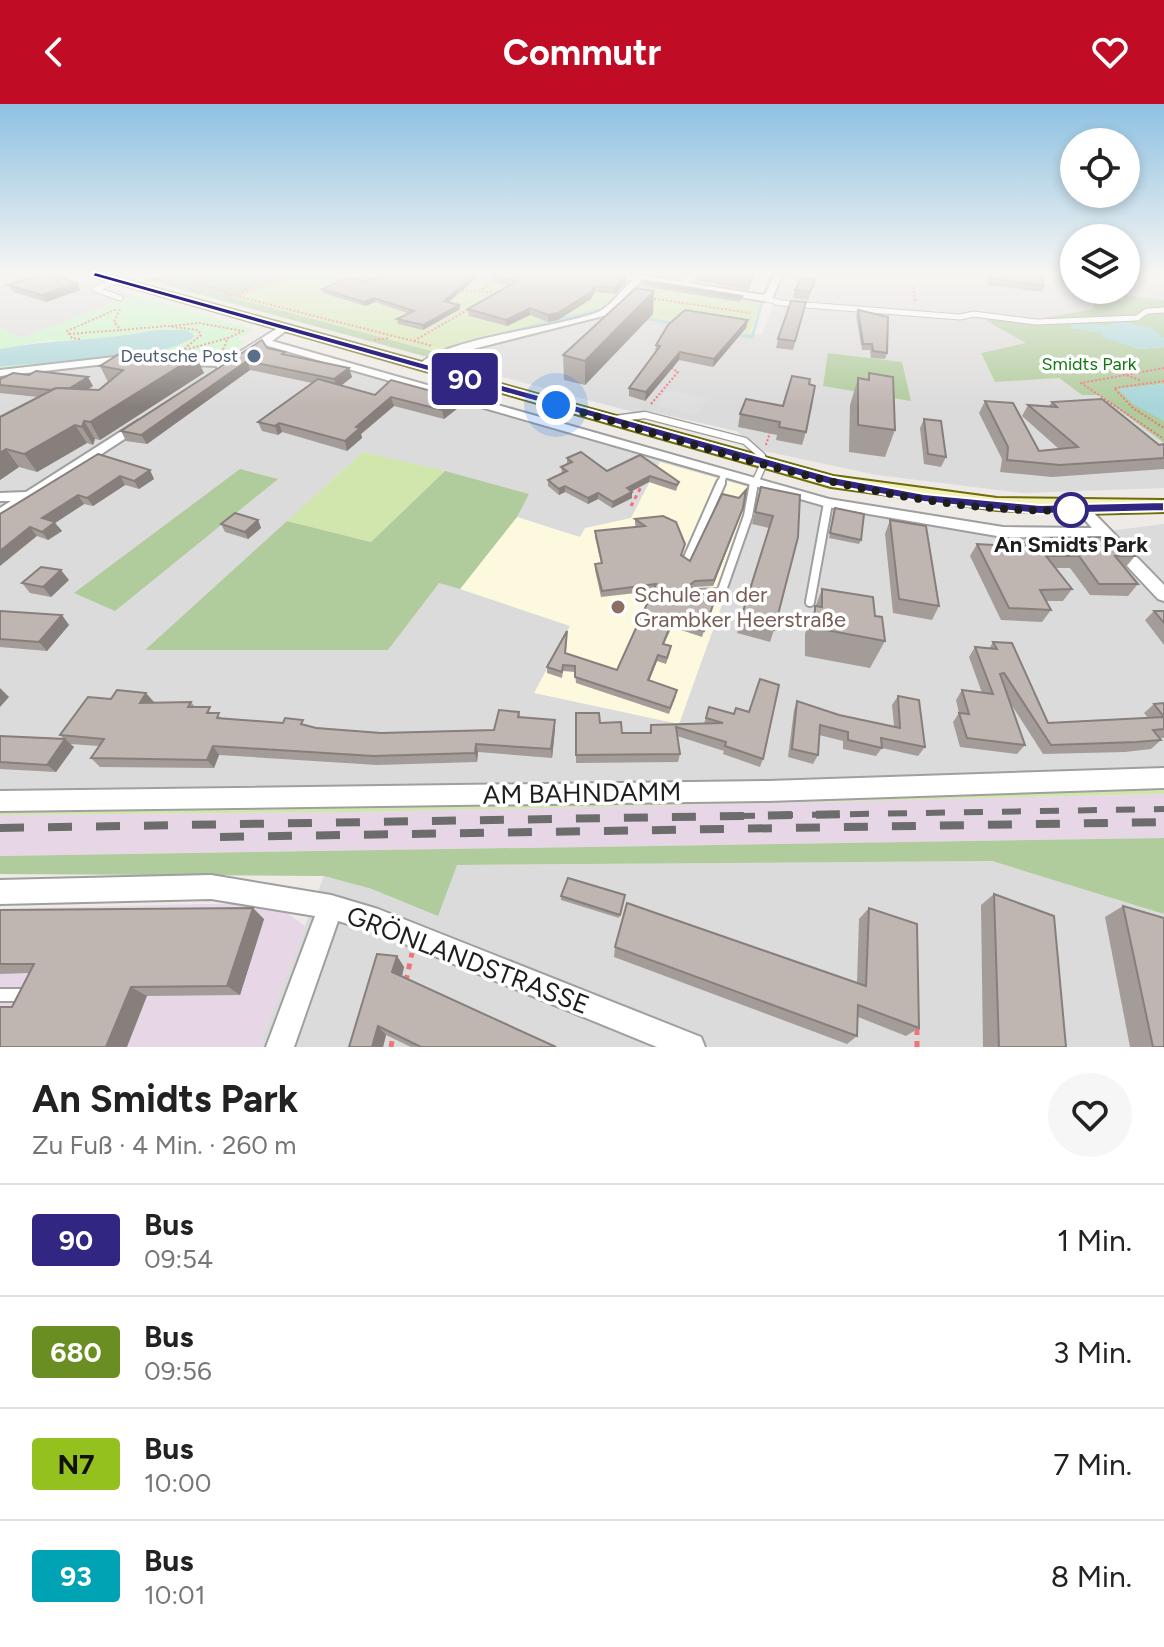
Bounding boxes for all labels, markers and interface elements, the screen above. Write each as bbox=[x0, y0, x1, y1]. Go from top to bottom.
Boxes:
icon: back bbox=[32, 30, 76, 74]
icon: heart bbox=[1088, 30, 1132, 74]
text: Commutr bbox=[503, 31, 661, 74]
map controls bbox=[1060, 128, 1140, 304]
button: locate bbox=[1060, 128, 1140, 208]
button: layers bbox=[1060, 224, 1140, 304]
place label: Deutsche Post bbox=[121, 345, 238, 367]
marker: Deutsche Post bbox=[245, 347, 263, 365]
line badge: 90 bbox=[429, 353, 501, 405]
park label: Smidts Park bbox=[1042, 353, 1137, 375]
text: 90 bbox=[448, 362, 482, 396]
your location bbox=[536, 385, 576, 425]
marker: An Smidts Park bbox=[1054, 493, 1088, 527]
place label: An Smidts Park bbox=[994, 531, 1148, 558]
place label: Schule an der Grambker Heerstraße bbox=[634, 581, 846, 633]
marker: Schule an der Grambker Heerstraße bbox=[609, 598, 627, 616]
street label: AM BAHNDAMM bbox=[482, 775, 682, 811]
street label: GRÖNLANDSTRASSE bbox=[342, 899, 594, 1021]
button: heart bbox=[1048, 1073, 1132, 1157]
text: An Smidts Park bbox=[32, 1076, 298, 1122]
text: Zu Fuß · 4 Min. · 260 m bbox=[32, 1129, 297, 1161]
text: Bus bbox=[144, 1206, 193, 1243]
text: 1 Min. bbox=[1057, 1222, 1132, 1259]
text: 90 bbox=[59, 1223, 93, 1257]
text: 09:54 bbox=[144, 1243, 213, 1275]
text: Bus bbox=[144, 1318, 193, 1355]
text: 3 Min. bbox=[1053, 1334, 1132, 1371]
text: 680 bbox=[50, 1335, 102, 1369]
text: 09:56 bbox=[144, 1355, 212, 1387]
text: Bus bbox=[144, 1430, 193, 1467]
text: 7 Min. bbox=[1053, 1446, 1132, 1483]
text: N7 bbox=[57, 1447, 95, 1481]
text: 10:00 bbox=[144, 1467, 211, 1499]
text: Bus bbox=[144, 1542, 193, 1579]
text: 8 Min. bbox=[1051, 1558, 1132, 1595]
text: 93 bbox=[60, 1559, 92, 1593]
text: 10:01 bbox=[144, 1579, 205, 1611]

